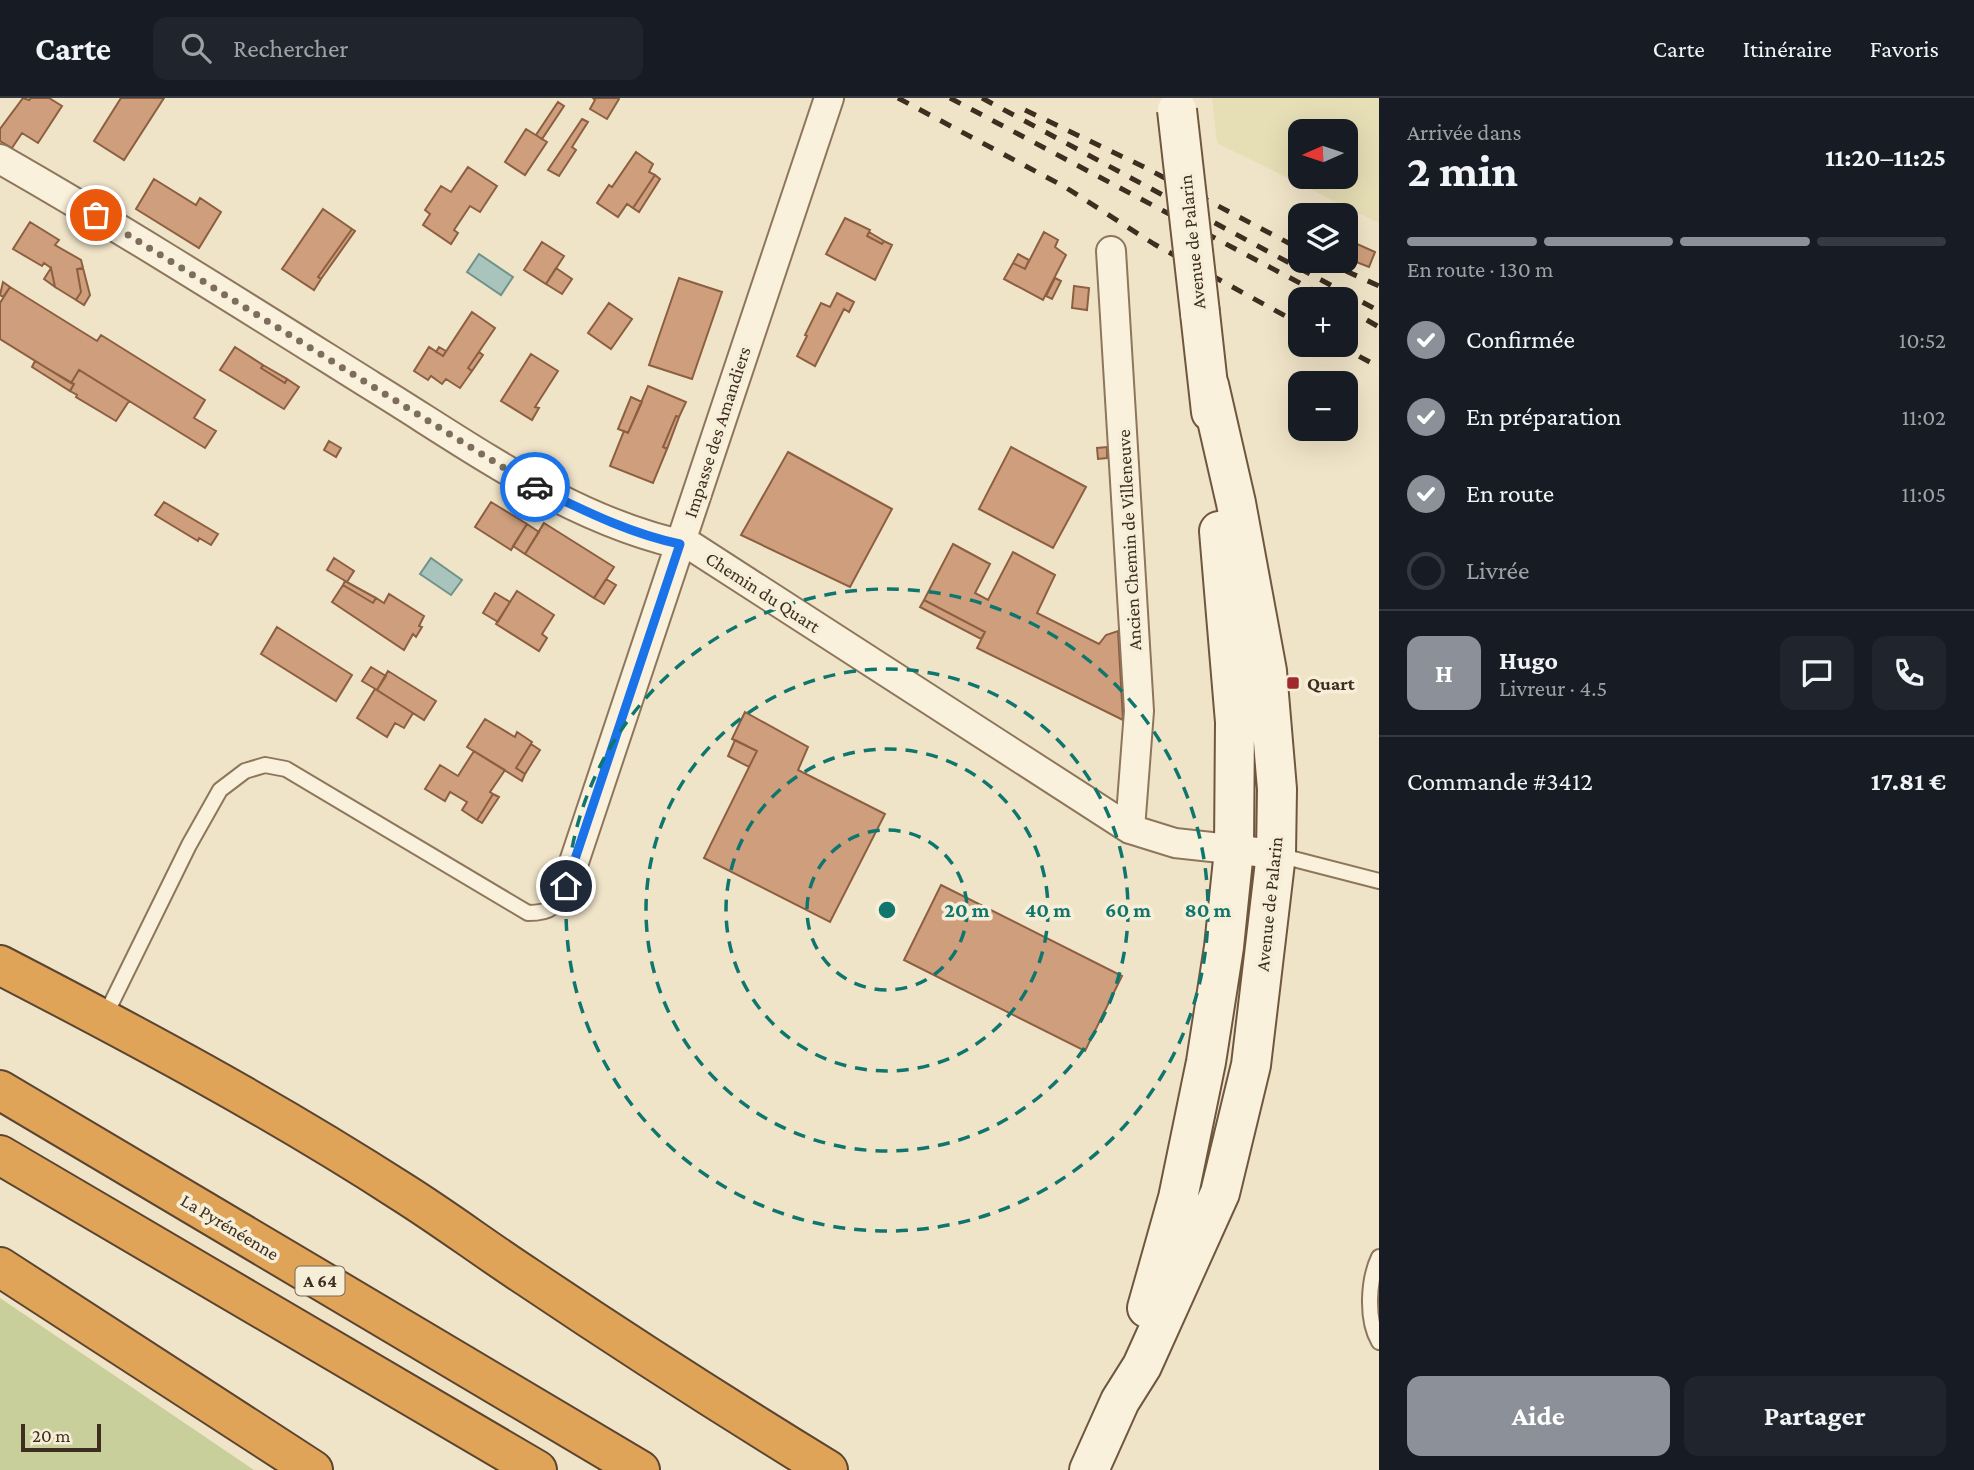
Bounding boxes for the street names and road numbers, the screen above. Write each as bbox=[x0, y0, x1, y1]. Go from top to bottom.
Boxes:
street label: Avenue de Palarin bbox=[1174, 174, 1210, 310]
street label: Impasse des Amandiers bbox=[679, 344, 755, 520]
street label: Ancien Chemin de Villeneuve bbox=[1113, 429, 1145, 651]
street label: Chemin du Quart bbox=[702, 547, 825, 637]
street label: Avenue de Palarin bbox=[1251, 836, 1287, 972]
street label: La Pyrénéenne bbox=[177, 1190, 283, 1264]
road number: A 64 bbox=[296, 1266, 344, 1296]

